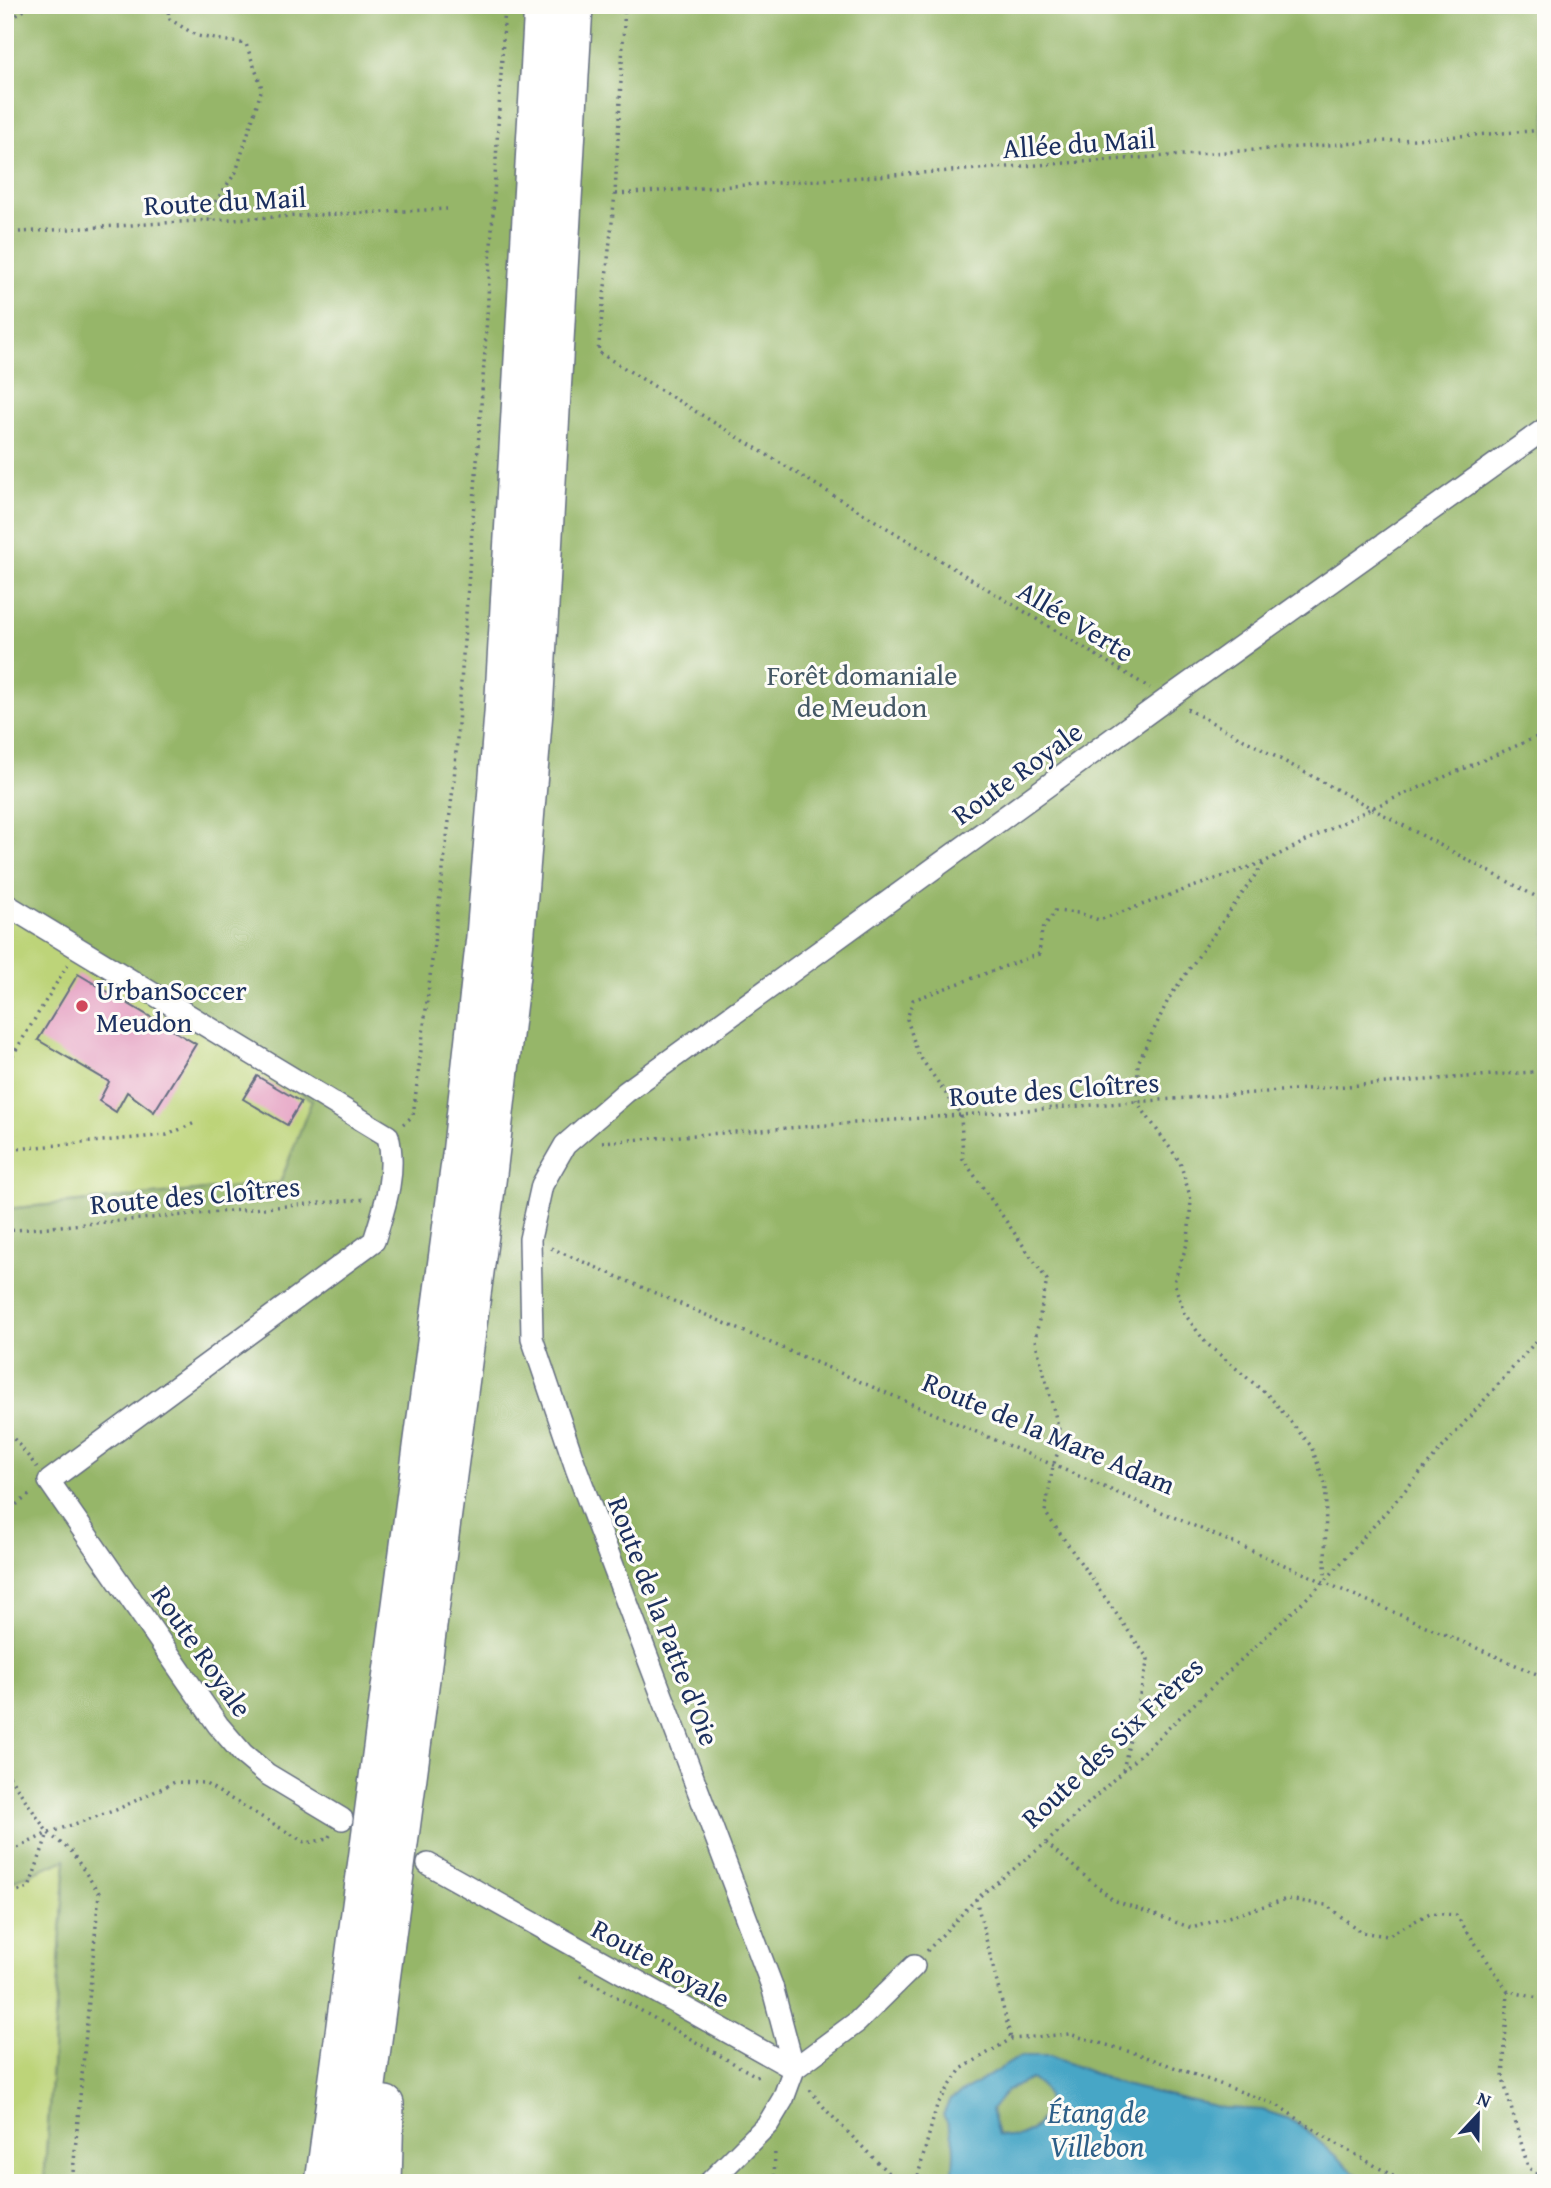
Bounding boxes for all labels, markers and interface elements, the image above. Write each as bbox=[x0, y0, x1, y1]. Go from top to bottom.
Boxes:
street label: Allée du Mail bbox=[1001, 117, 1157, 168]
street label: Route du Mail bbox=[143, 176, 308, 225]
street label: Allée Verte bbox=[1010, 570, 1142, 672]
park label: Forêt domaniale de Meudon bbox=[767, 654, 957, 727]
street label: Route Royale bbox=[943, 711, 1091, 834]
place label: UrbanSoccer Meudon bbox=[96, 969, 247, 1042]
marker: UrbanSoccer Meudon bbox=[74, 998, 90, 1014]
street label: Route des Cloîtres bbox=[947, 1061, 1160, 1116]
street label: Route des Cloîtres bbox=[88, 1165, 302, 1224]
street label: Route de la Mare Adam bbox=[917, 1361, 1182, 1504]
street label: Route de la Patte d'Oie bbox=[598, 1490, 731, 1751]
street label: Route Royale bbox=[142, 1576, 263, 1725]
street label: Route des Six Frères bbox=[1011, 1646, 1212, 1837]
street label: Route Royale bbox=[584, 1908, 738, 2018]
north arrow bbox=[1442, 2080, 1512, 2150]
text: N bbox=[1473, 2084, 1496, 2115]
water label: Étang de Villebon bbox=[1047, 2090, 1146, 2168]

